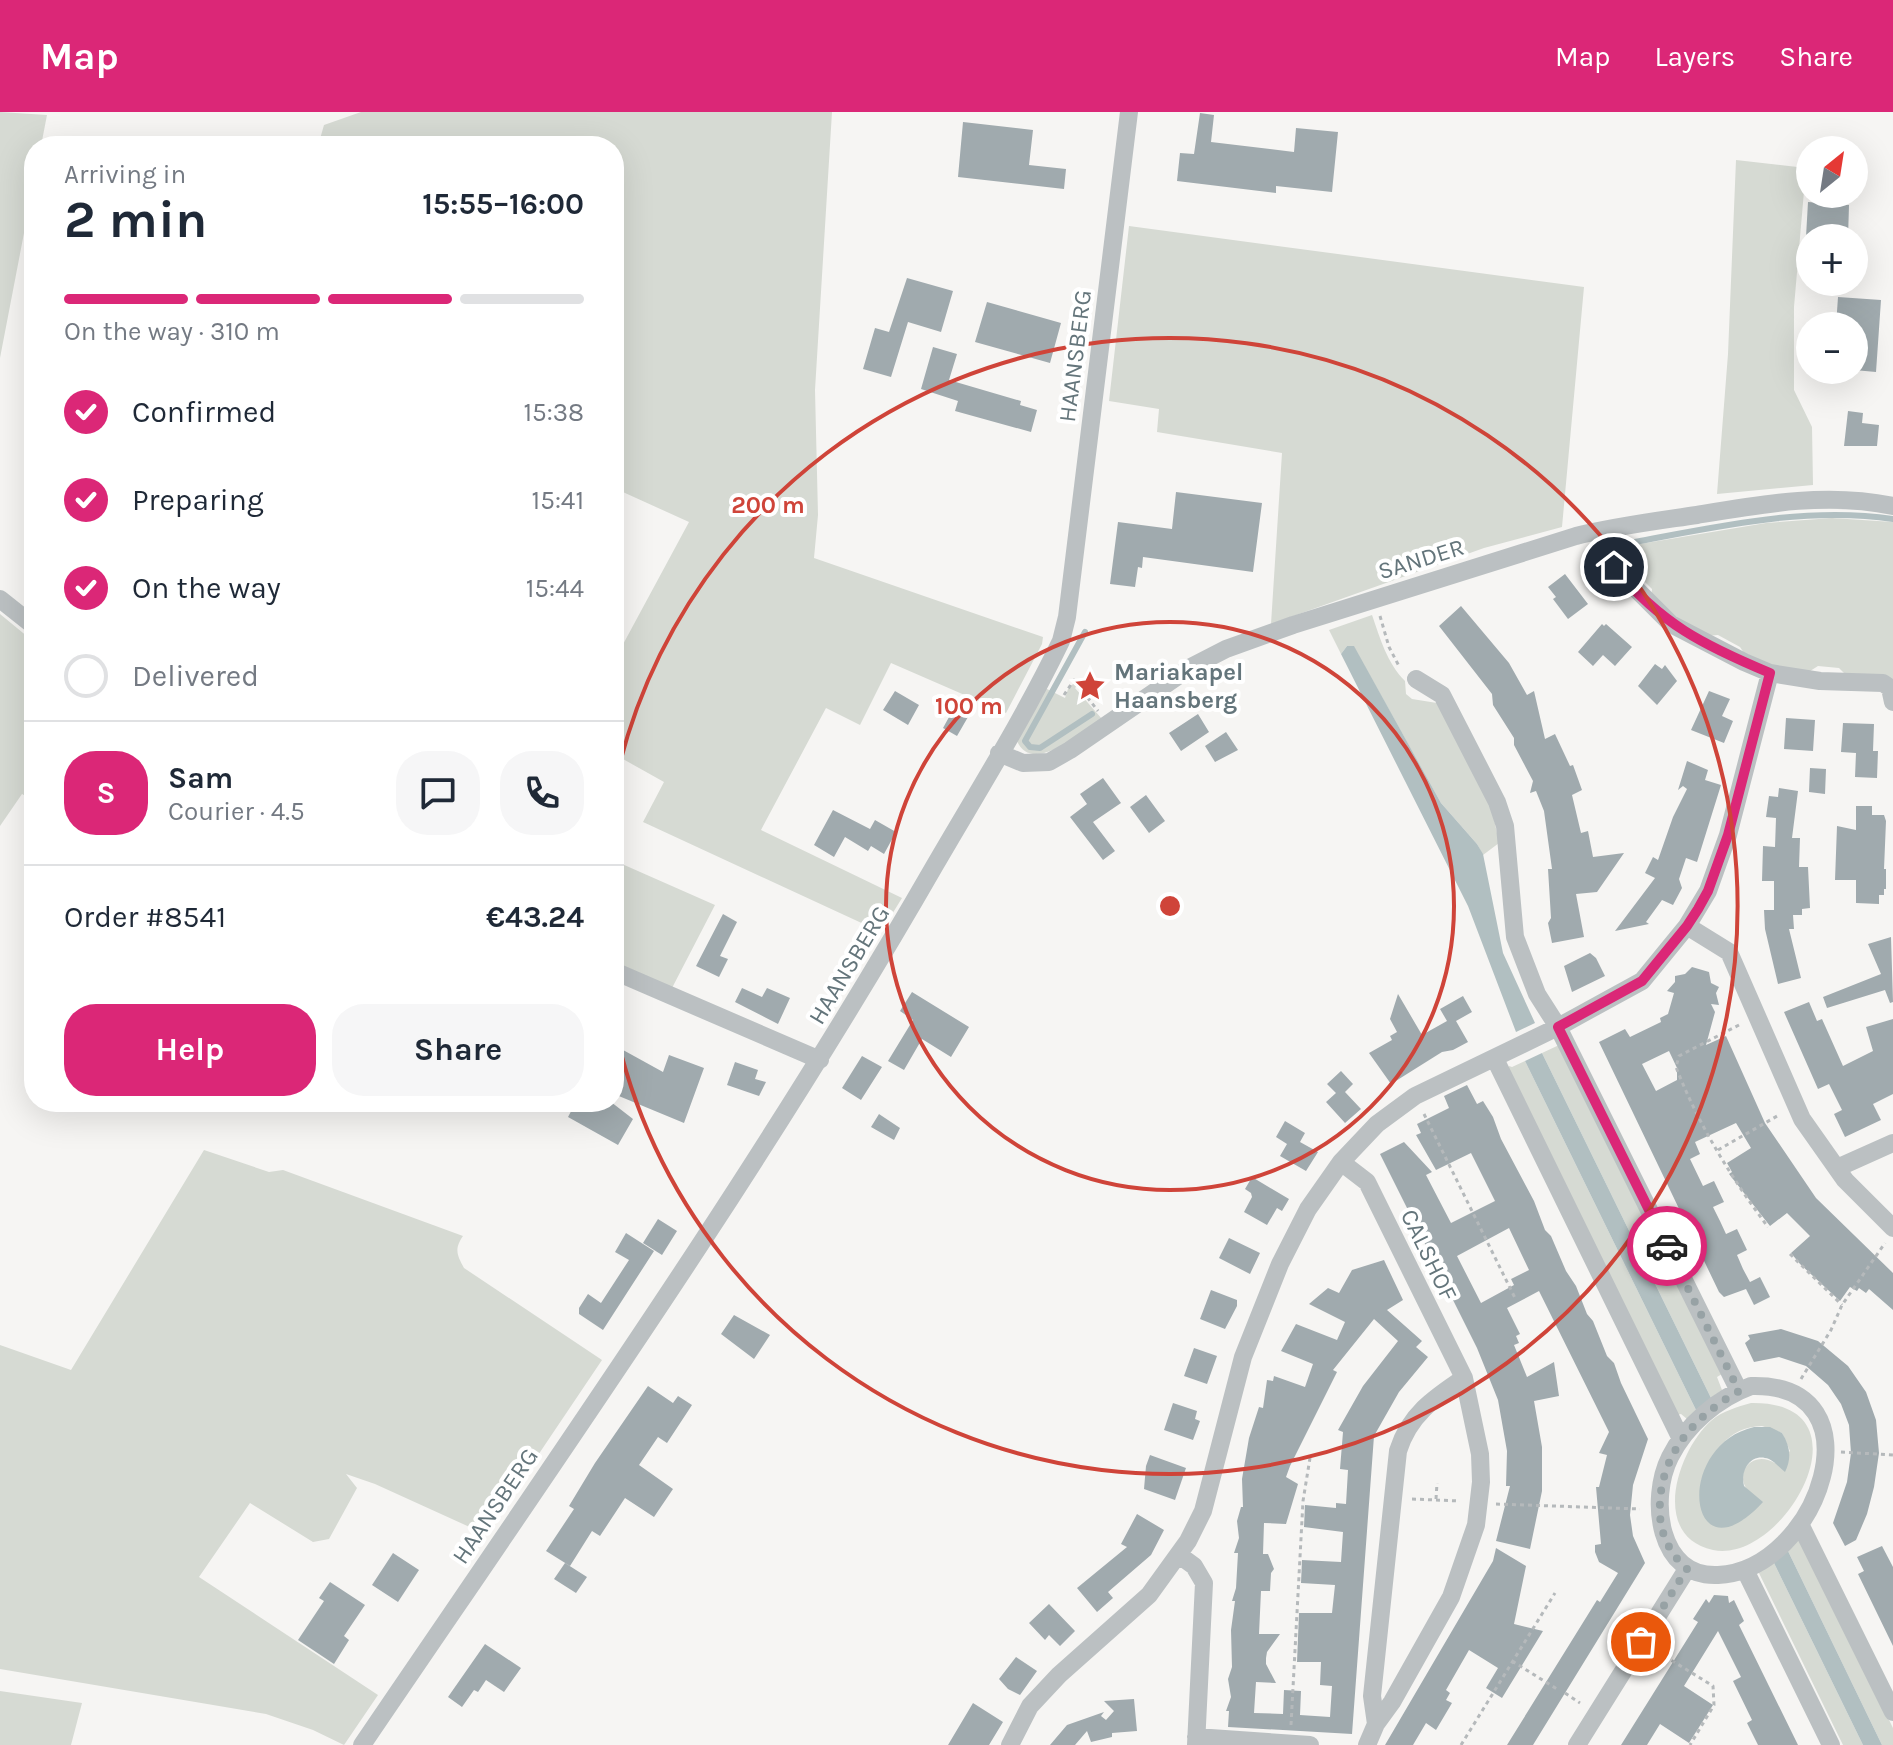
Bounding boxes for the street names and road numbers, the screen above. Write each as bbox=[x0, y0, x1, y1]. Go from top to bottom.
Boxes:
street label: HAANSBERG bbox=[1053, 288, 1097, 424]
street label: SANDER bbox=[1374, 533, 1468, 585]
street label: HAANSBERG bbox=[803, 901, 895, 1029]
street label: CALSHOF bbox=[1395, 1205, 1463, 1305]
street label: HAANSBERG bbox=[446, 1443, 544, 1569]

